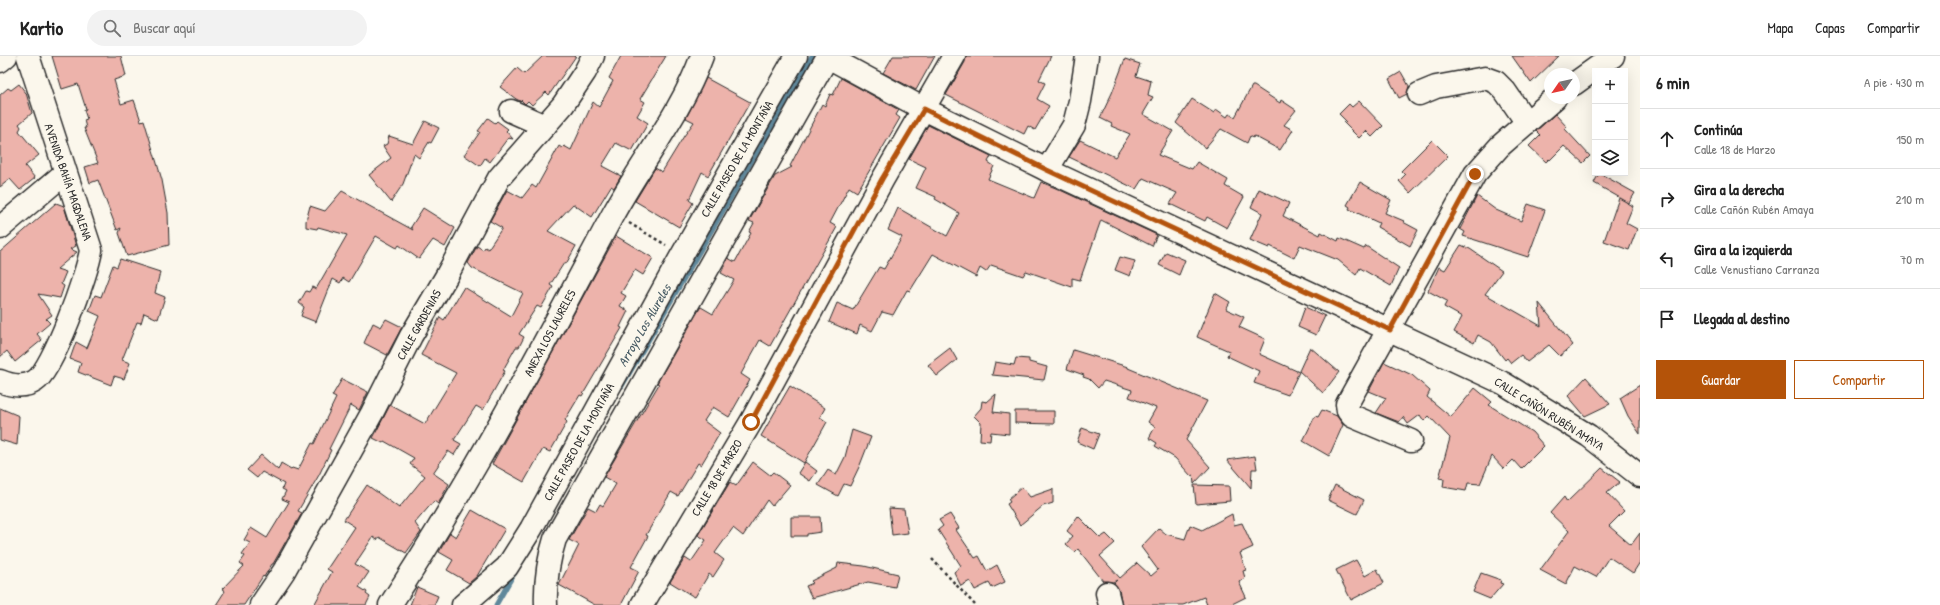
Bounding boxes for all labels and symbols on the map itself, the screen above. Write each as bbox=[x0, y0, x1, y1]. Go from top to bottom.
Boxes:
north arrow bbox=[1544, 68, 1580, 104]
street label: CALLE PASEO DE LA MONTAÑA bbox=[696, 97, 777, 220]
street label: AVENIDA BAHÍA MAGDALENA bbox=[40, 121, 97, 243]
route end bbox=[1466, 165, 1484, 183]
water label: Arroyo Los Alureles bbox=[613, 280, 675, 369]
street label: CALLE GARDENIAS bbox=[392, 286, 445, 363]
street label: ANEXA LOS LAURELES bbox=[520, 286, 580, 379]
street label: CALLE CAÑÓN RUBÉN AMAYA bbox=[1491, 373, 1608, 454]
street label: CALLE PASEO DE LA MONTAÑA bbox=[539, 380, 618, 504]
route start bbox=[742, 413, 760, 431]
street label: CALLE 18 DE MARZO bbox=[687, 436, 746, 519]

